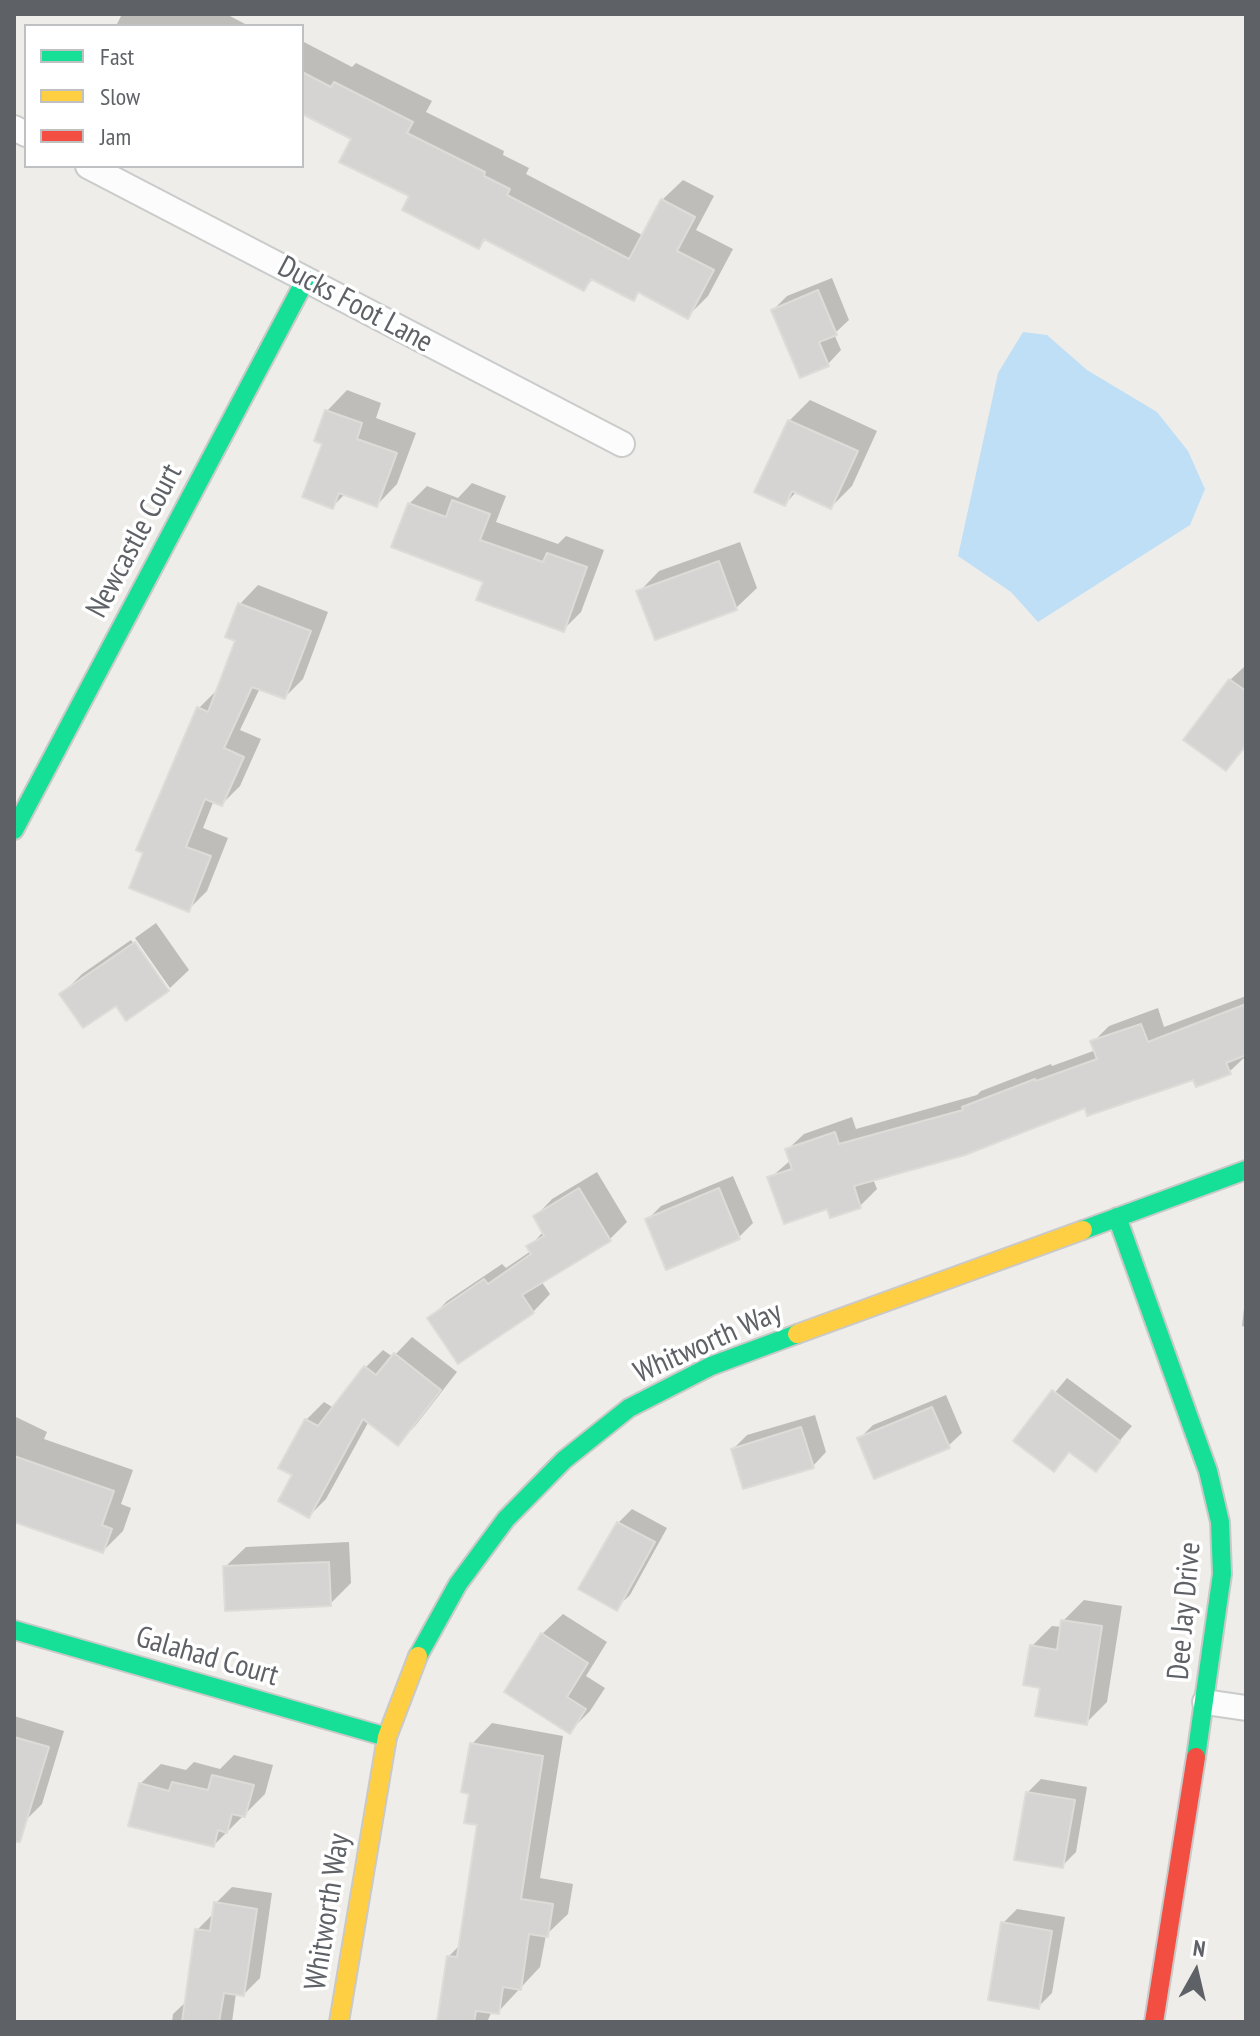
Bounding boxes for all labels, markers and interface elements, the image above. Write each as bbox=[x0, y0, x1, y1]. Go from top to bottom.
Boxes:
legend bbox=[24, 24, 304, 168]
text: Fast bbox=[100, 41, 134, 72]
text: Slow bbox=[100, 81, 140, 112]
text: Jam bbox=[100, 121, 131, 152]
street label: Ducks Foot Lane bbox=[271, 249, 439, 361]
street label: Newcastle Court bbox=[80, 458, 190, 624]
street label: Whitworth Way bbox=[629, 1294, 787, 1392]
street label: Dee Jay Drive bbox=[1161, 1541, 1209, 1681]
street label: Galahad Court bbox=[132, 1620, 282, 1694]
street label: Whitworth Way bbox=[298, 1831, 358, 1993]
north arrow bbox=[1156, 1932, 1236, 2012]
text: N bbox=[1191, 1934, 1207, 1963]

